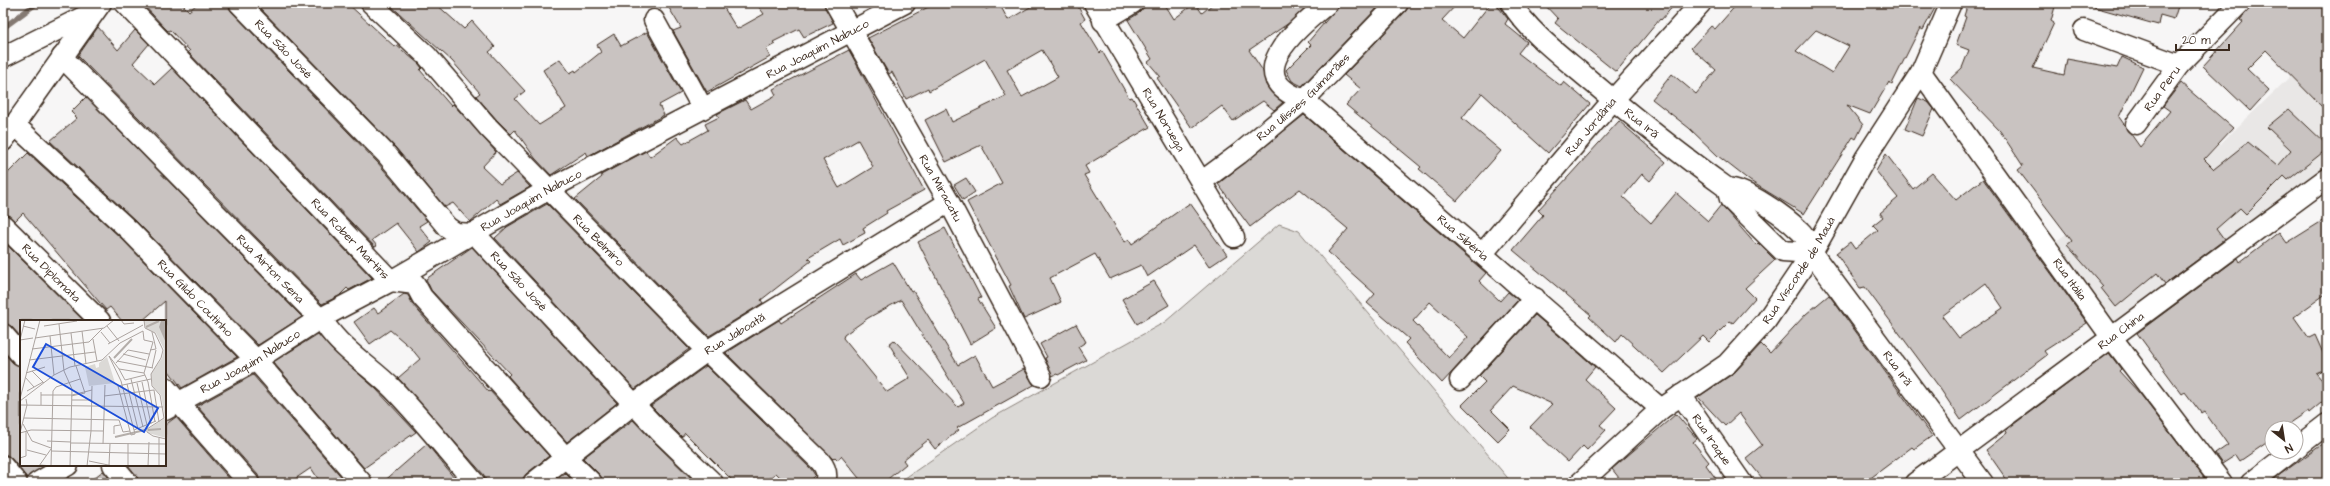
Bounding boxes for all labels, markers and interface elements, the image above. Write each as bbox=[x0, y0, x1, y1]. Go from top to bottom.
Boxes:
street label: Rua Joaquim Nabuco bbox=[763, 15, 872, 83]
street label: Rua São José bbox=[250, 16, 316, 83]
scale bar bbox=[2176, 26, 2229, 52]
text: 20 m bbox=[2182, 32, 2211, 49]
street label: Rua Ulisses Guimarães bbox=[1253, 50, 1354, 145]
street label: Rua Peru bbox=[2140, 63, 2185, 115]
street label: Rua Noruega bbox=[1138, 85, 1189, 155]
street label: Rua Jordânia bbox=[1561, 94, 1620, 160]
street label: Rua Irã bbox=[1620, 104, 1662, 143]
street label: Rua Miracatu bbox=[914, 151, 966, 225]
street label: Rua Joaquim Nabuco bbox=[477, 165, 585, 236]
street label: Rua Rober Martins bbox=[307, 194, 393, 283]
street label: Rua Belmiro bbox=[569, 211, 628, 271]
street label: Rua Sibéria bbox=[1433, 211, 1492, 265]
street label: Rua Visconde de Mauá bbox=[1758, 214, 1840, 328]
street label: Rua Airton Sena bbox=[232, 231, 308, 307]
street label: Rua Diplomata bbox=[18, 240, 84, 306]
street label: Rua São José bbox=[486, 248, 551, 315]
street label: Rua Itália bbox=[2048, 255, 2090, 304]
street label: Rua Gildo Coutinho bbox=[153, 256, 237, 341]
street label: Rua China bbox=[2094, 308, 2148, 354]
street label: Rua Jaboatã bbox=[701, 309, 769, 360]
inset map bbox=[20, 320, 166, 466]
street label: Rua Joaquim Nabuco bbox=[197, 325, 304, 398]
street label: Rua Irã bbox=[1879, 347, 1916, 390]
street label: Rua Iraque bbox=[1688, 411, 1735, 469]
north arrow bbox=[2264, 420, 2304, 460]
text: N bbox=[2282, 440, 2295, 456]

